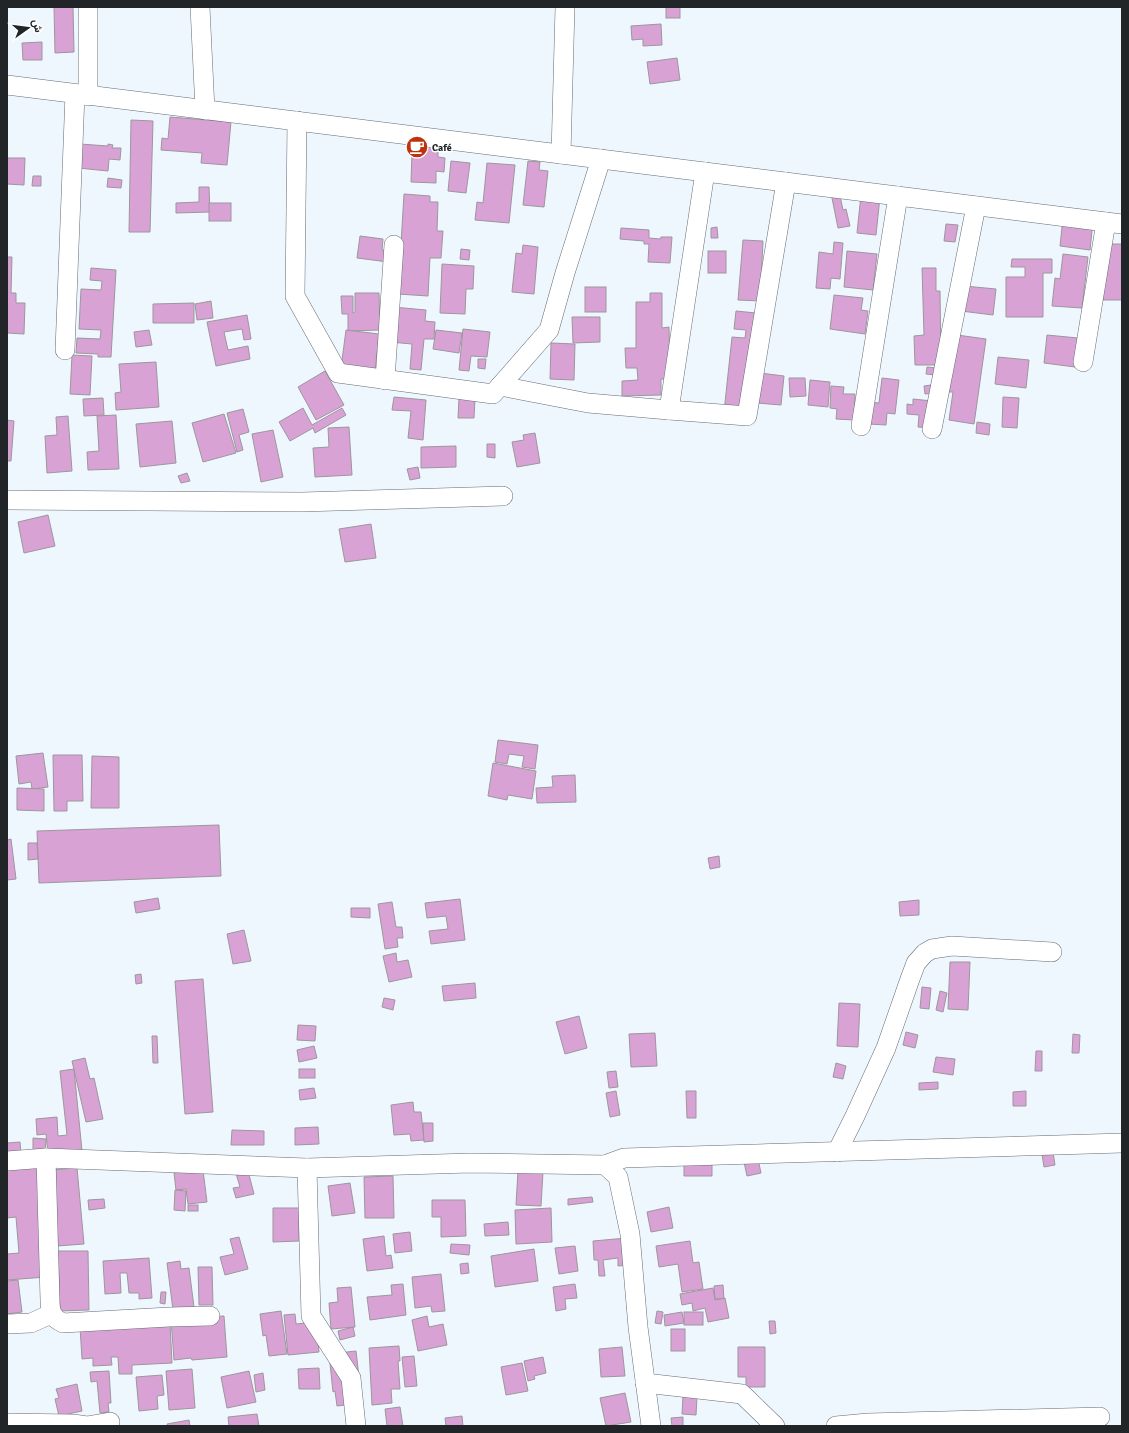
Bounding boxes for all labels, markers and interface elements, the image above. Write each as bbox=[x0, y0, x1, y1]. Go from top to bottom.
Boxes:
north arrow bbox=[8, 8, 48, 48]
text: ش bbox=[29, 18, 45, 34]
cafe icon: Café bbox=[404, 134, 430, 160]
place label: Café bbox=[432, 142, 452, 154]

